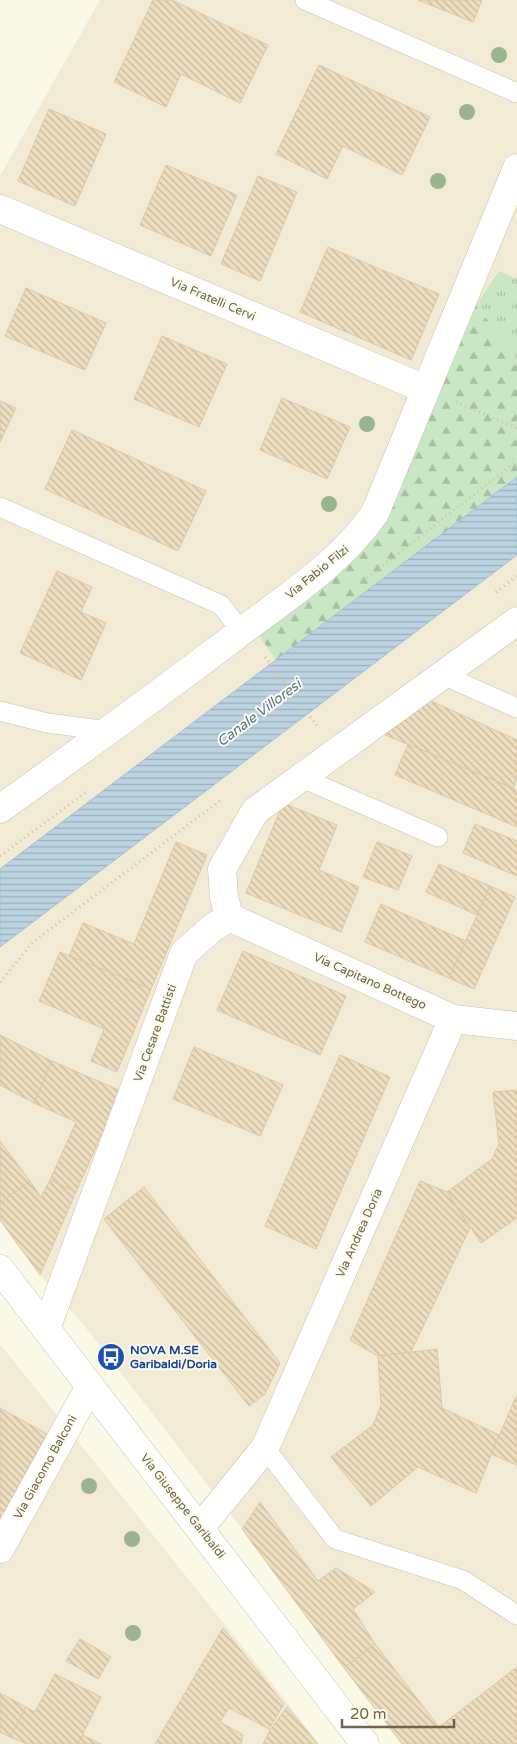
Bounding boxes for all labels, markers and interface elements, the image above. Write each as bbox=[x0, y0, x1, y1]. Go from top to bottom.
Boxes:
street label: Via Fratelli Cervi bbox=[168, 275, 258, 323]
street label: Via Fabio Filzi bbox=[283, 542, 351, 602]
water label: Canale Villoresi bbox=[214, 675, 306, 750]
street label: Via Capitano Bottego bbox=[311, 950, 429, 1012]
street label: Via Cesare Battisti bbox=[131, 982, 179, 1084]
street label: Via Andrea Doria bbox=[333, 1186, 385, 1280]
bus stop icon: NOVA M.SE Garibaldi/Doria bbox=[96, 1342, 126, 1372]
place label: NOVA M.SE Garibaldi/Doria bbox=[130, 1343, 217, 1371]
street label: Via Giacomo Balconi bbox=[11, 1412, 79, 1522]
street label: Via Giuseppe Garibaldi bbox=[138, 1451, 228, 1561]
scale bar bbox=[342, 1696, 454, 1728]
text: 20 m bbox=[350, 1705, 387, 1723]

